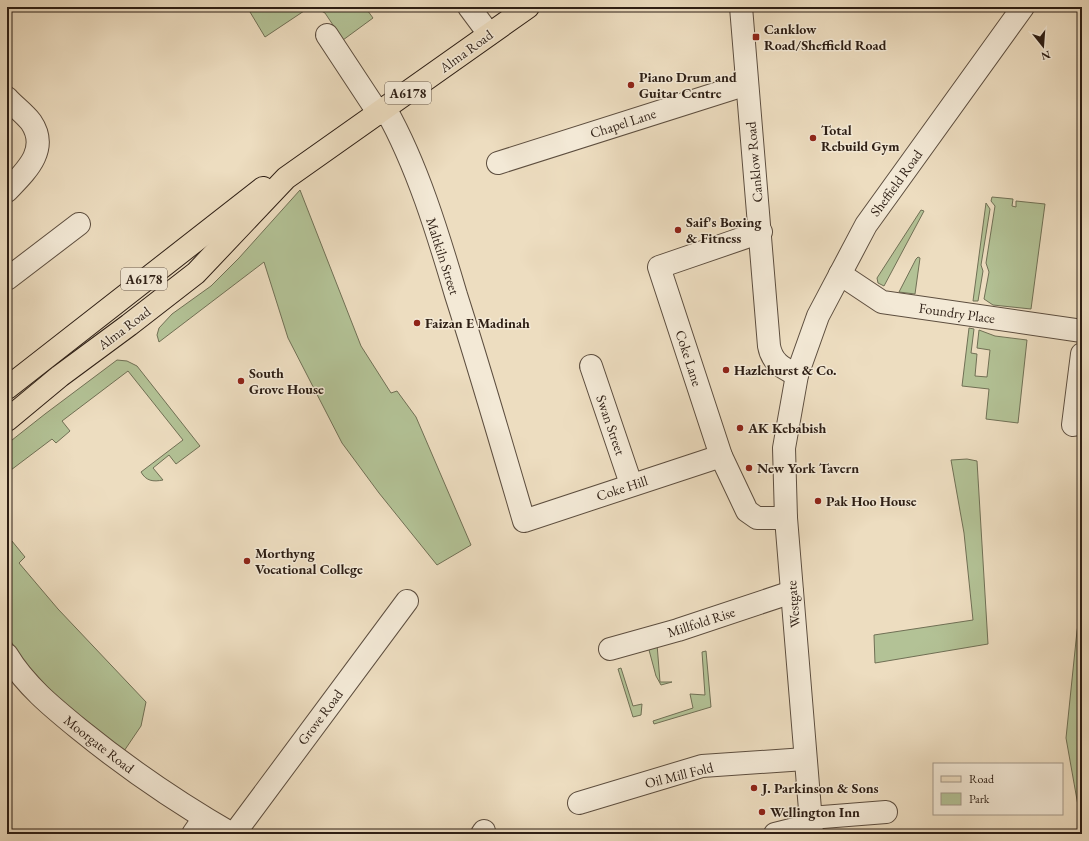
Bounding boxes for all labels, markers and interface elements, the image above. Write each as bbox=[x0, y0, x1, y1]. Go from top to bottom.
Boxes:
place label: Canklow Road/Sheffield Road bbox=[764, 20, 887, 54]
street label: Alma Road bbox=[435, 25, 497, 77]
north arrow bbox=[1023, 26, 1063, 66]
marker: Canklow Road/Sheffield Road bbox=[751, 32, 761, 42]
text: N bbox=[1040, 48, 1052, 64]
place label: Piano Drum and Guitar Centre bbox=[639, 68, 737, 102]
marker: Piano Drum and Guitar Centre bbox=[626, 80, 636, 90]
road number: A6178 bbox=[385, 82, 431, 104]
street label: Chapel Lane bbox=[588, 104, 659, 142]
street label: Canklow Road bbox=[741, 120, 767, 203]
place label: Total Rebuild Gym bbox=[821, 121, 900, 155]
marker: Total Rebuild Gym bbox=[808, 133, 818, 143]
street label: Sheffield Road bbox=[866, 145, 927, 220]
place label: Saif's Boxing & Fitness bbox=[686, 213, 762, 247]
street label: Maltkiln Street bbox=[422, 215, 464, 297]
marker: Saif's Boxing & Fitness bbox=[673, 225, 683, 235]
road number: A6178 bbox=[121, 268, 167, 290]
street label: Foundry Place bbox=[918, 299, 997, 327]
street label: Alma Road bbox=[93, 302, 155, 354]
place label: Faizan E Madinah bbox=[425, 314, 530, 332]
marker: Faizan E Madinah bbox=[412, 318, 422, 328]
street label: Coke Lane bbox=[671, 328, 707, 389]
place label: Hazlehurst & Co. bbox=[734, 361, 836, 379]
place label: South Grove House bbox=[249, 364, 324, 398]
marker: Hazlehurst & Co. bbox=[721, 365, 731, 375]
marker: South Grove House bbox=[236, 376, 246, 386]
street label: Swan Street bbox=[592, 393, 630, 458]
place label: AK Kebabish bbox=[747, 419, 826, 437]
marker: AK Kebabish bbox=[735, 423, 745, 433]
place label: New York Tavern bbox=[757, 459, 859, 477]
marker: New York Tavern bbox=[744, 463, 754, 473]
street label: Coke Hill bbox=[594, 471, 651, 505]
place label: Pak Hoo House bbox=[826, 492, 917, 510]
marker: Pak Hoo House bbox=[813, 496, 823, 506]
place label: Morthyng Vocational College bbox=[255, 544, 363, 578]
marker: Morthyng Vocational College bbox=[242, 556, 252, 566]
street label: Westgate bbox=[782, 579, 804, 628]
street label: Millfold Rise bbox=[665, 602, 738, 641]
street label: Grove Road bbox=[293, 685, 347, 748]
street label: Moorgate Road bbox=[60, 711, 139, 778]
street label: Oil Mill Fold bbox=[643, 758, 716, 792]
legend bbox=[933, 763, 1063, 815]
text: Road bbox=[969, 771, 995, 787]
place label: J. Parkinson & Sons bbox=[760, 779, 879, 797]
marker: J. Parkinson & Sons bbox=[749, 783, 759, 793]
text: Park bbox=[969, 791, 990, 807]
place label: Wellington Inn bbox=[770, 803, 860, 821]
marker: Wellington Inn bbox=[757, 807, 767, 817]

